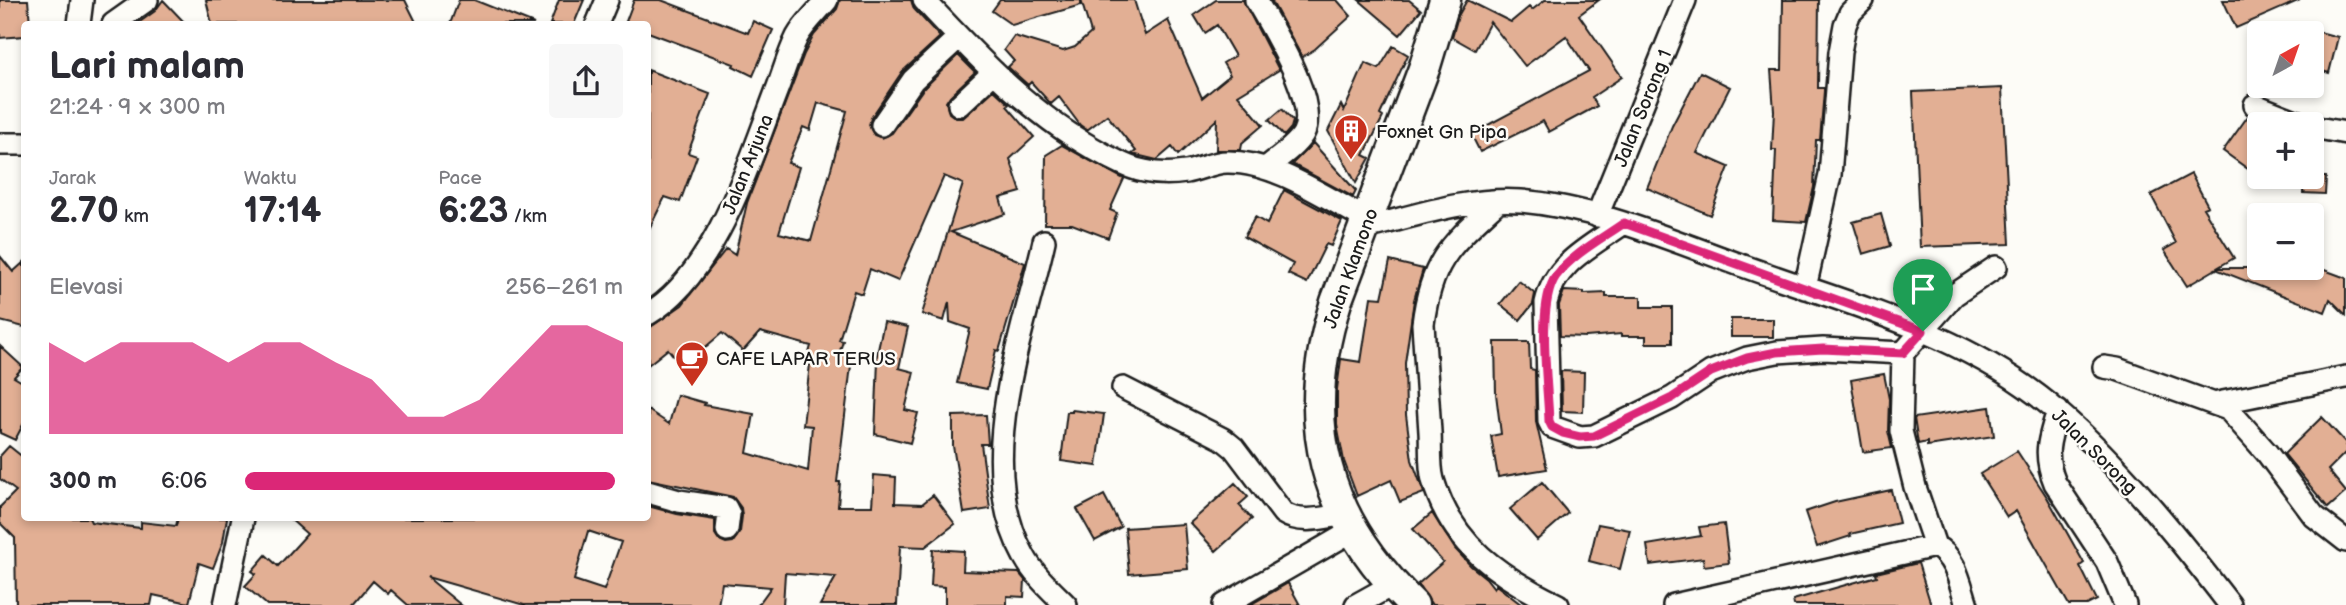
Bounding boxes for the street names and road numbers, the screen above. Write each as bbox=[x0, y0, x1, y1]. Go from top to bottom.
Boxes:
street label: Jalan Sorong 1 bbox=[1609, 47, 1677, 171]
street label: Jalan Arjuna bbox=[718, 111, 779, 218]
street label: Jalan Klamono bbox=[1319, 205, 1384, 332]
street label: Jalan Sorong bbox=[2046, 404, 2142, 500]

